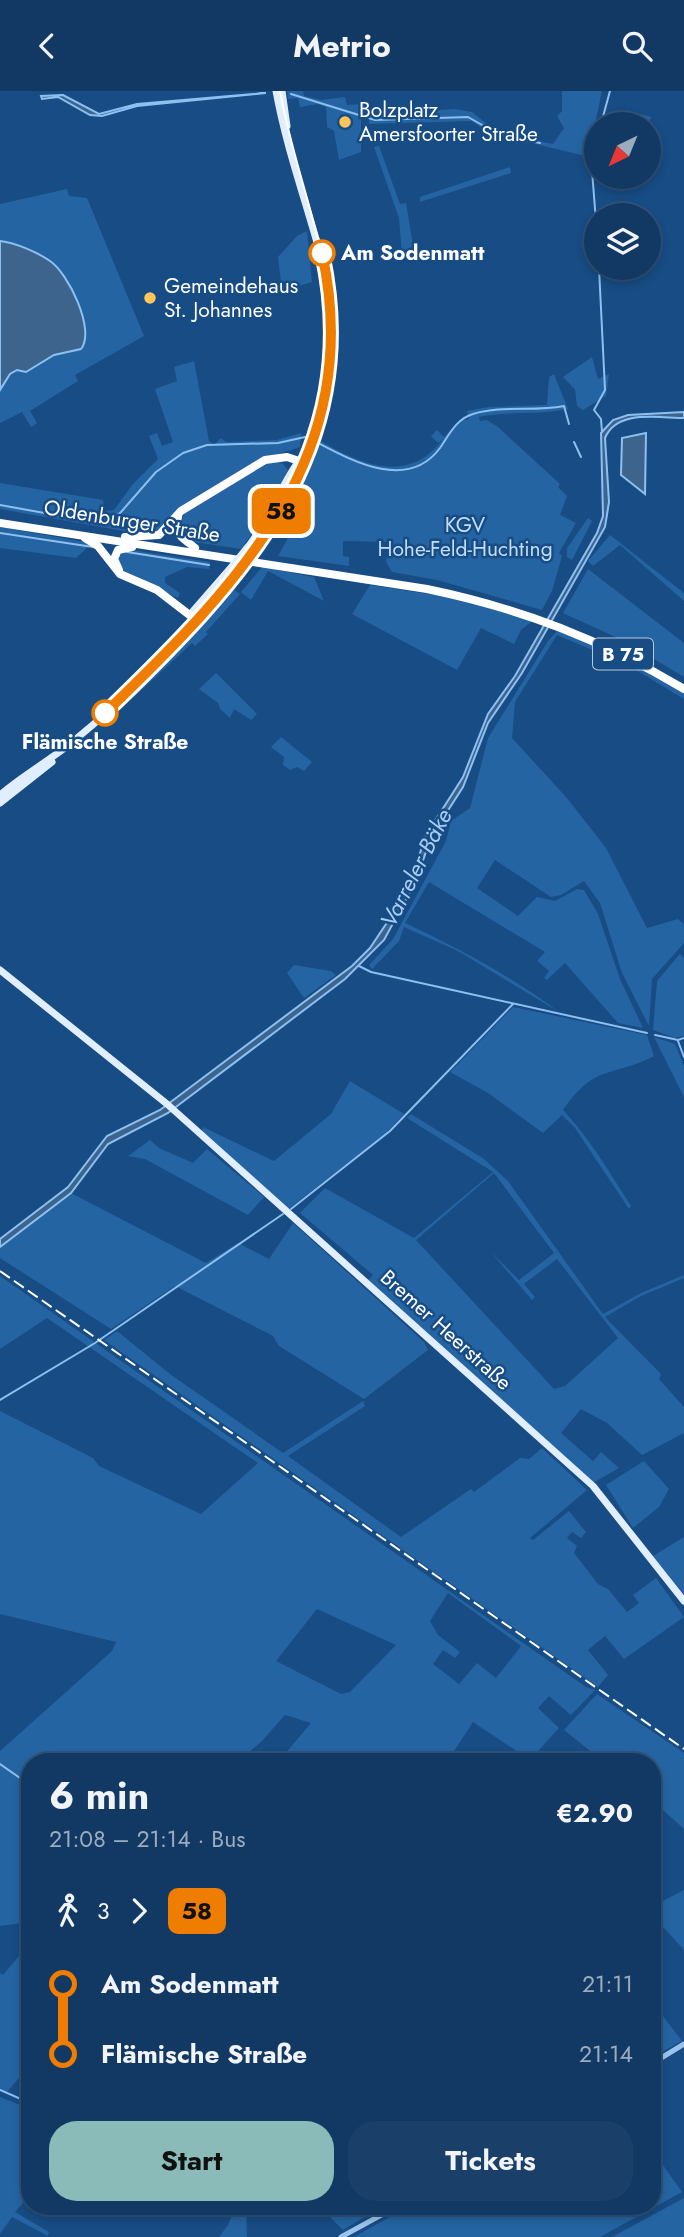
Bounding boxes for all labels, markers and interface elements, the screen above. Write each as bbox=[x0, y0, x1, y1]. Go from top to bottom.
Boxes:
text: Metrio bbox=[293, 23, 391, 69]
icon: back bbox=[28, 27, 66, 65]
icon: search bbox=[618, 27, 656, 65]
place label: Bolzplatz Amersfoorter Straße bbox=[359, 95, 538, 149]
north arrow bbox=[584, 112, 662, 189]
map controls bbox=[584, 112, 661, 280]
marker: Bolzplatz Amersfoorter Straße bbox=[337, 114, 353, 130]
button: layers bbox=[584, 203, 661, 280]
place label: Am Sodenmatt bbox=[340, 238, 485, 268]
marker: Am Sodenmatt bbox=[309, 240, 335, 266]
place label: Gemeindehaus St. Johannes bbox=[164, 271, 298, 325]
marker: Gemeindehaus St. Johannes bbox=[142, 290, 158, 306]
line badge: 58 bbox=[250, 488, 312, 534]
street label: Oldenburger Straße bbox=[42, 492, 222, 550]
text: 58 bbox=[266, 493, 296, 528]
park label: KGV Hohe-Feld-Huchting bbox=[377, 510, 553, 564]
road number: B 75 bbox=[593, 639, 653, 669]
marker: Flämische Straße bbox=[92, 700, 118, 726]
place label: Flämische Straße bbox=[22, 727, 188, 757]
water label: Varreler Bäke bbox=[372, 802, 461, 933]
street label: Bremer Heerstraße bbox=[374, 1263, 518, 1397]
text: 6 min bbox=[49, 1768, 149, 1823]
text: €2.90 bbox=[556, 1794, 633, 1832]
text: 21:08 – 21:14 · Bus bbox=[49, 1822, 246, 1856]
icon: walk bbox=[49, 1892, 87, 1930]
icon: forward bbox=[120, 1892, 158, 1930]
text: 58 bbox=[182, 1893, 212, 1928]
text: 3 bbox=[97, 1894, 110, 1928]
text: Am Sodenmatt bbox=[101, 1965, 279, 2003]
text: 21:11 bbox=[582, 1967, 633, 2001]
text: Flämische Straße bbox=[101, 2035, 307, 2073]
text: 21:14 bbox=[579, 2037, 633, 2071]
button: Start bbox=[49, 2121, 334, 2201]
button: Tickets bbox=[348, 2121, 633, 2201]

